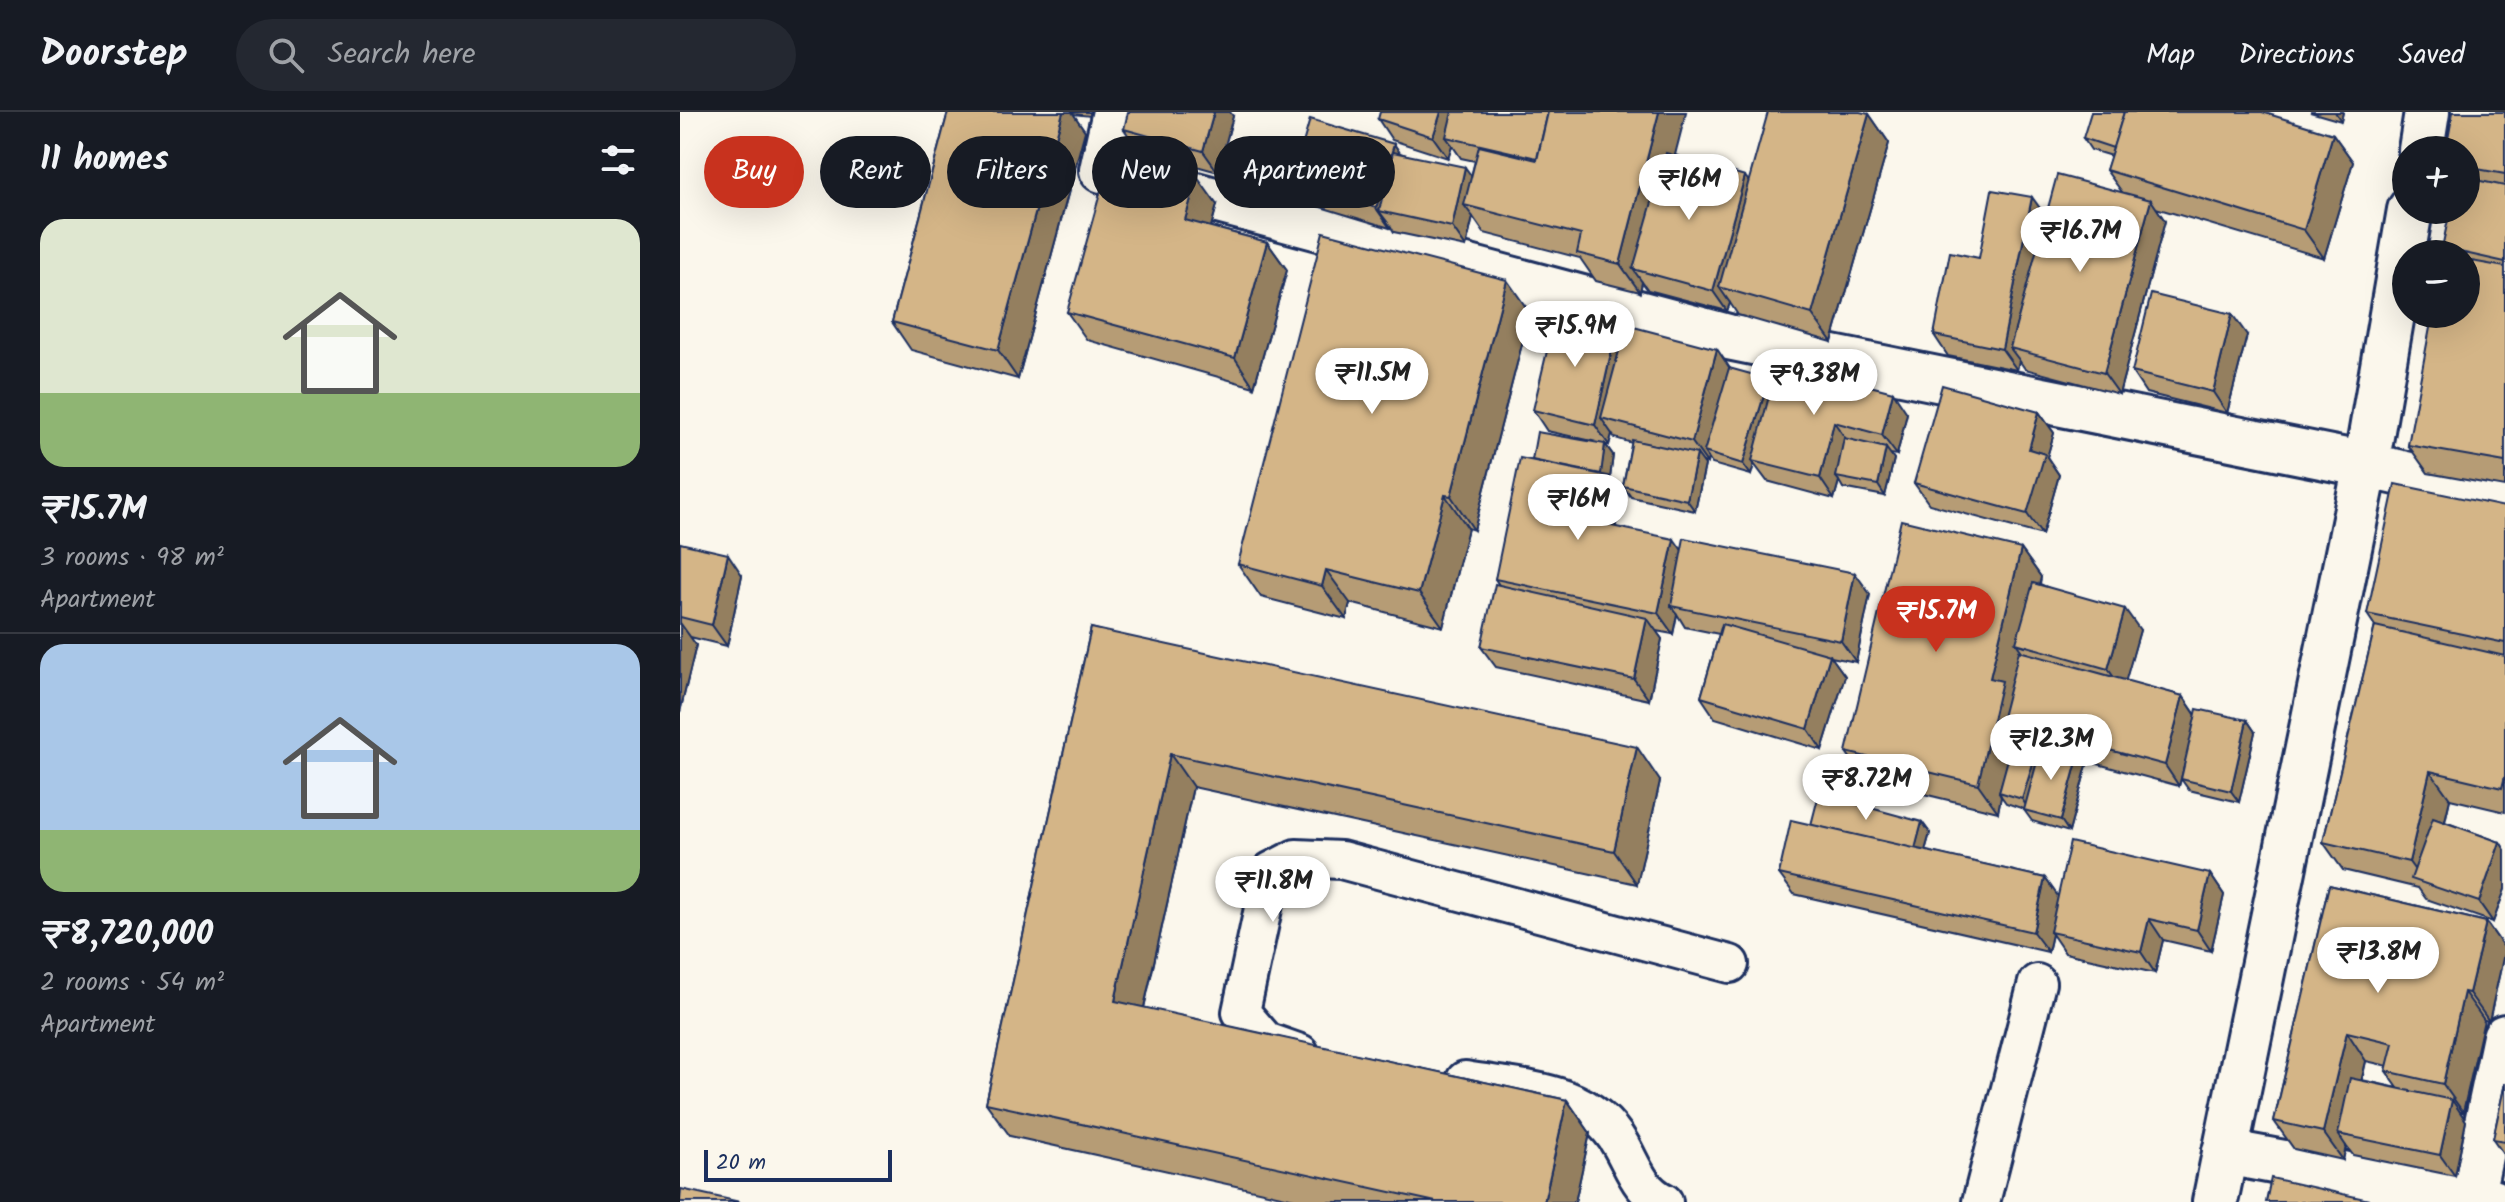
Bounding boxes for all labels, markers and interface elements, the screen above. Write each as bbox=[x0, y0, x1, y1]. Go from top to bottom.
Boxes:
search box bbox=[236, 19, 796, 91]
text: Doorstep bbox=[40, 25, 188, 85]
text: Search here bbox=[328, 31, 476, 79]
icon: search bbox=[264, 33, 308, 77]
text: Map bbox=[2146, 33, 2195, 78]
text: Directions bbox=[2239, 33, 2355, 78]
text: Saved bbox=[2399, 33, 2465, 78]
text: 11 homes bbox=[40, 133, 169, 187]
chip: Buy bbox=[704, 136, 804, 208]
chip: Rent bbox=[820, 136, 931, 208]
chip: Filters bbox=[947, 136, 1076, 208]
chip: New bbox=[1092, 136, 1198, 208]
chip: Apartment bbox=[1214, 136, 1395, 208]
map controls bbox=[2392, 136, 2480, 328]
button: + bbox=[2392, 136, 2480, 224]
icon: filters bbox=[596, 138, 640, 182]
pin: ₹16M bbox=[1642, 154, 1736, 222]
text: ₹16M bbox=[1657, 159, 1721, 201]
pin: ₹16.7M bbox=[2015, 206, 2145, 274]
text: ₹16.7M bbox=[2039, 211, 2121, 253]
button: − bbox=[2392, 240, 2480, 328]
icon: home bbox=[268, 271, 412, 415]
pin: ₹15.9M bbox=[1510, 301, 1640, 369]
text: ₹15.9M bbox=[1534, 306, 1616, 348]
pin: ₹11.5M bbox=[1307, 348, 1437, 416]
pin: ₹9.38M bbox=[1749, 349, 1879, 417]
text: ₹11.5M bbox=[1333, 353, 1411, 395]
text: ₹9.38M bbox=[1768, 354, 1860, 396]
pin: ₹16M bbox=[1531, 474, 1625, 542]
text: ₹16M bbox=[1546, 479, 1610, 521]
text: ₹15.7M bbox=[40, 483, 147, 537]
text: 3 rooms · 98 m² bbox=[40, 537, 224, 579]
text: Apartment bbox=[40, 579, 155, 621]
pin: ₹15.7M bbox=[1871, 586, 2001, 654]
text: ₹15.7M bbox=[1895, 591, 1977, 633]
icon: home bbox=[268, 696, 412, 840]
pin: ₹12.3M bbox=[1986, 714, 2116, 782]
text: ₹12.3M bbox=[2008, 719, 2094, 761]
pin: ₹8.72M bbox=[1801, 754, 1931, 822]
text: ₹8.72M bbox=[1820, 759, 1912, 801]
pin: ₹11.8M bbox=[1208, 856, 1338, 924]
text: ₹11.8M bbox=[1233, 861, 1313, 903]
text: ₹8,720,000 bbox=[40, 908, 213, 962]
pin: ₹13.8M bbox=[2313, 927, 2443, 995]
text: ₹13.8M bbox=[2335, 932, 2421, 974]
text: 2 rooms · 54 m² bbox=[40, 962, 224, 1004]
text: Apartment bbox=[40, 1004, 155, 1046]
scale bar bbox=[704, 1146, 892, 1182]
text: 20 m bbox=[716, 1146, 766, 1181]

